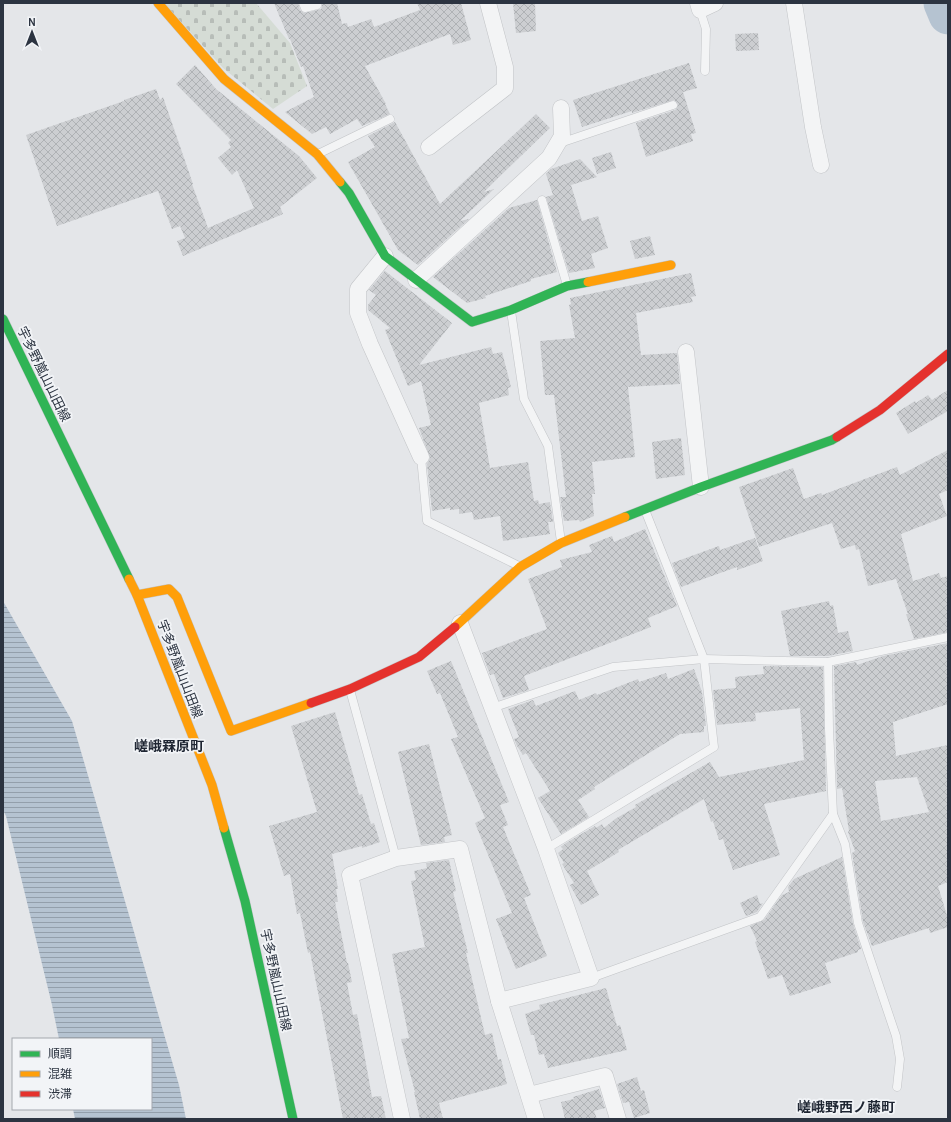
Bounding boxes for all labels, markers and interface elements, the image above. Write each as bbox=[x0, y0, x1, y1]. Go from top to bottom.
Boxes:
north arrow bbox=[12, 12, 52, 52]
text: N bbox=[28, 16, 36, 29]
street label: 宇多野嵐山山田線 bbox=[14, 324, 74, 424]
street label: 宇多野嵐山山田線 bbox=[154, 618, 206, 720]
district label: 嵯峨罧原町 bbox=[134, 738, 204, 755]
street label: 宇多野嵐山山田線 bbox=[258, 928, 294, 1032]
legend bbox=[12, 1038, 152, 1110]
text: 順調 bbox=[48, 1047, 72, 1061]
text: 混雑 bbox=[48, 1067, 72, 1081]
text: 渋滞 bbox=[48, 1087, 72, 1101]
district label: 嵯峨野西ノ藤町 bbox=[797, 1099, 895, 1116]

